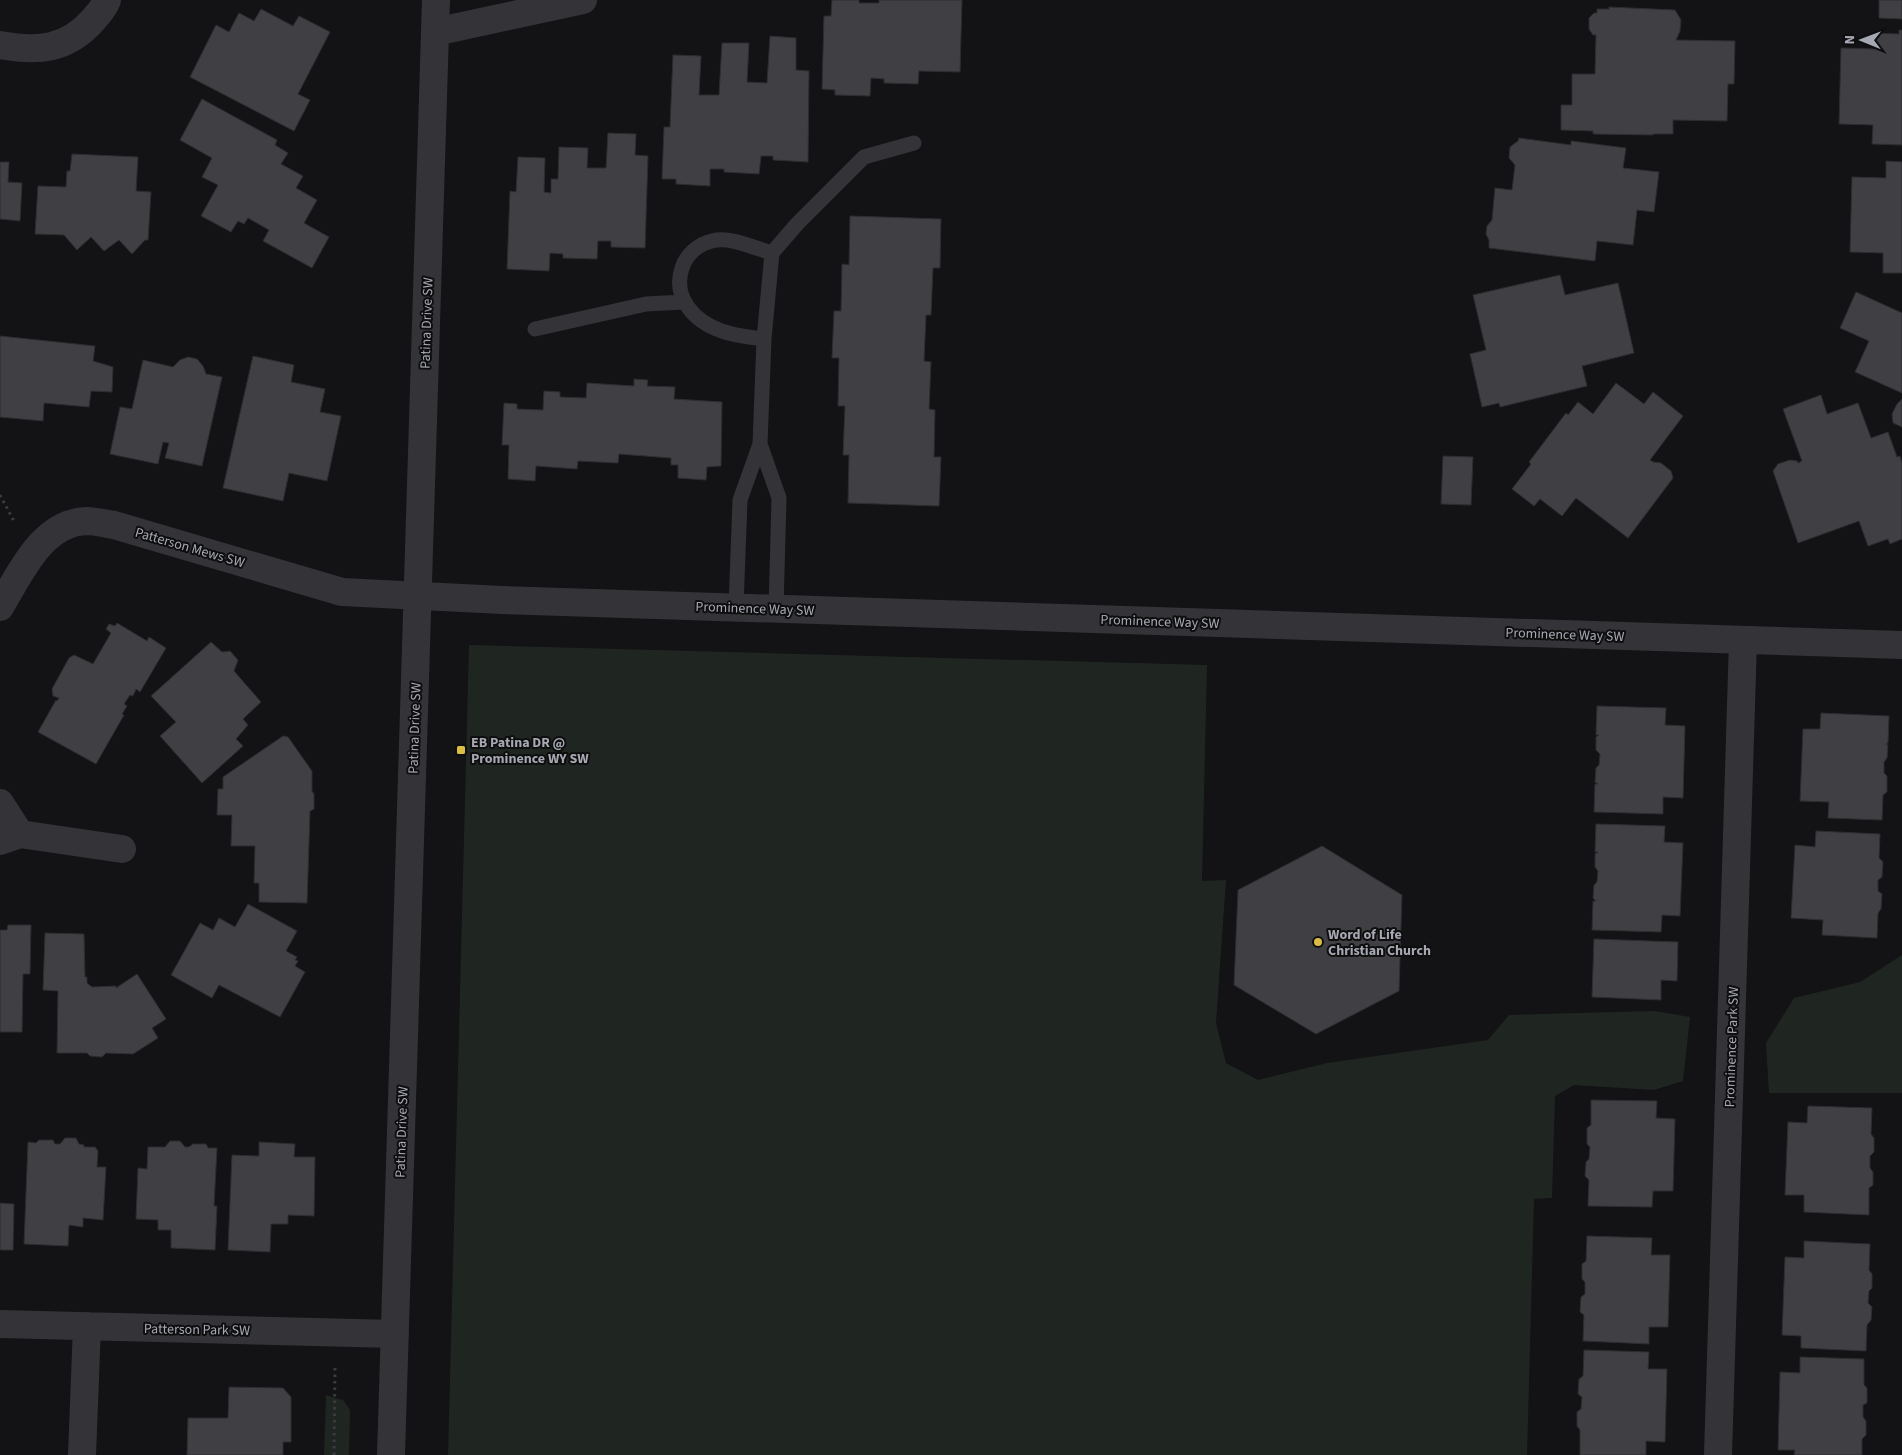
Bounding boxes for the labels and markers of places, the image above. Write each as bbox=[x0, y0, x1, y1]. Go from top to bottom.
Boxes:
place label: EB Patina DR @ Prominence WY SW bbox=[471, 733, 589, 769]
marker: EB Patina DR @ Prominence WY SW bbox=[455, 744, 467, 756]
place label: Word of Life Christian Church bbox=[1328, 925, 1431, 961]
marker: Word of Life Christian Church bbox=[1312, 936, 1324, 948]

